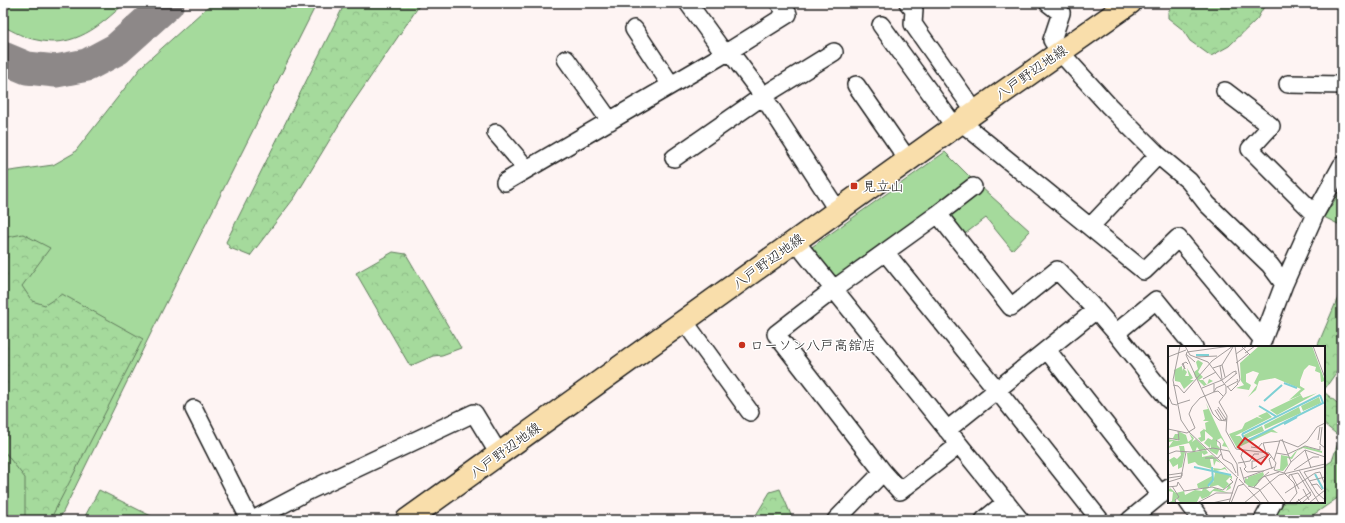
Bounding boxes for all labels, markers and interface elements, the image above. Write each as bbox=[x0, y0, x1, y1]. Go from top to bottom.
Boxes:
street label: 八戸野辺地線 bbox=[992, 41, 1071, 103]
place label: 見立山 bbox=[862, 178, 904, 195]
marker: 見立山 bbox=[849, 181, 859, 191]
street label: 八戸野辺地線 bbox=[729, 230, 807, 293]
place label: ローソン八戸高舘店 bbox=[750, 337, 876, 354]
marker: ローソン八戸高舘店 bbox=[737, 340, 747, 350]
inset map bbox=[1168, 346, 1325, 503]
street label: 八戸野辺地線 bbox=[466, 419, 544, 482]

